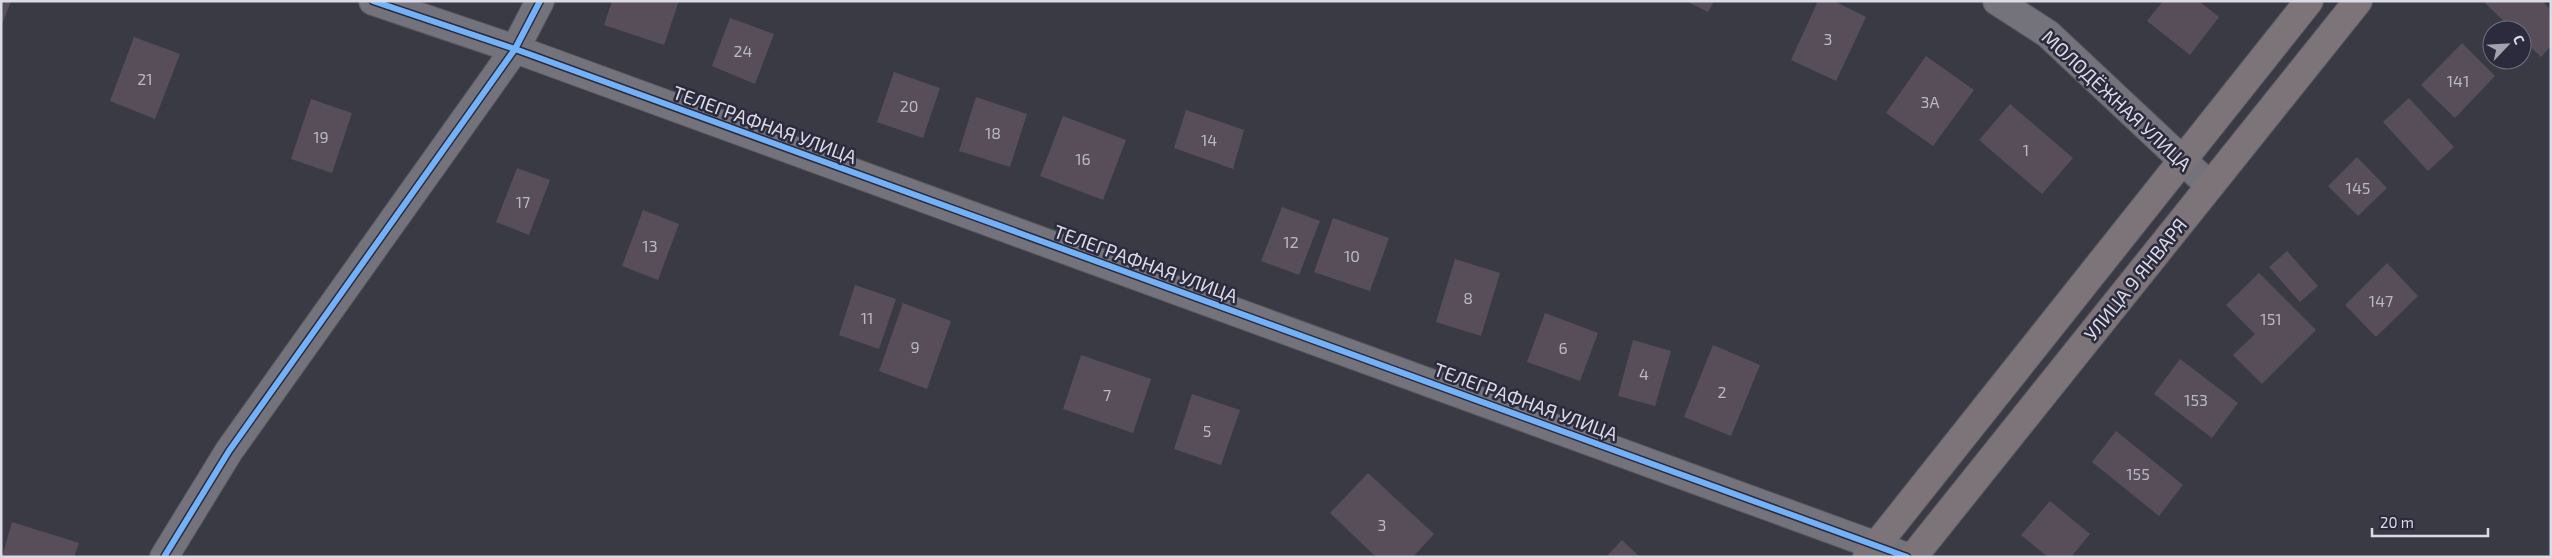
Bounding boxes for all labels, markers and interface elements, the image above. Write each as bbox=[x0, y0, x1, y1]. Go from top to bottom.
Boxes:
north arrow bbox=[2482, 20, 2532, 70]
street label: МОЛОДЁЖНАЯ УЛИЦА bbox=[2038, 25, 2197, 175]
house number: 3 bbox=[1824, 29, 1832, 48]
text: С bbox=[2510, 32, 2529, 47]
house number: 24 bbox=[734, 41, 753, 60]
house number: 21 bbox=[137, 69, 153, 88]
house number: 141 bbox=[2447, 71, 2469, 90]
street label: ТЕЛЕГРАФНАЯ УЛИЦА bbox=[670, 80, 860, 168]
house number: 3А bbox=[1921, 92, 1939, 111]
house number: 20 bbox=[900, 96, 918, 115]
house number: 18 bbox=[985, 123, 1001, 142]
house number: 19 bbox=[313, 127, 329, 146]
house number: 14 bbox=[1201, 130, 1217, 149]
house number: 1 bbox=[2023, 140, 2029, 159]
house number: 16 bbox=[1075, 149, 1091, 168]
house number: 145 bbox=[2346, 178, 2370, 197]
house number: 17 bbox=[516, 192, 530, 211]
street label: УЛИЦА 9 ЯНВАРЯ bbox=[2079, 213, 2191, 345]
street label: ТЕЛЕГРАФНАЯ УЛИЦА bbox=[1051, 219, 1241, 307]
house number: 12 bbox=[1283, 232, 1299, 251]
house number: 13 bbox=[642, 236, 658, 255]
house number: 10 bbox=[1344, 246, 1360, 265]
house number: 8 bbox=[1463, 288, 1473, 307]
house number: 147 bbox=[2369, 291, 2393, 310]
house number: 11 bbox=[861, 308, 873, 327]
house number: 151 bbox=[2260, 309, 2282, 328]
house number: 9 bbox=[910, 337, 920, 356]
house number: 6 bbox=[1558, 338, 1568, 357]
street label: ТЕЛЕГРАФНАЯ УЛИЦА bbox=[1431, 357, 1621, 445]
house number: 4 bbox=[1639, 364, 1649, 383]
house number: 2 bbox=[1718, 382, 1727, 401]
house number: 7 bbox=[1103, 385, 1111, 404]
house number: 153 bbox=[2184, 390, 2208, 409]
house number: 5 bbox=[1203, 421, 1211, 440]
house number: 155 bbox=[2126, 464, 2150, 483]
scale bar bbox=[2372, 506, 2488, 538]
text: 20 m bbox=[2380, 513, 2414, 531]
house number: 3 bbox=[1378, 515, 1386, 534]

